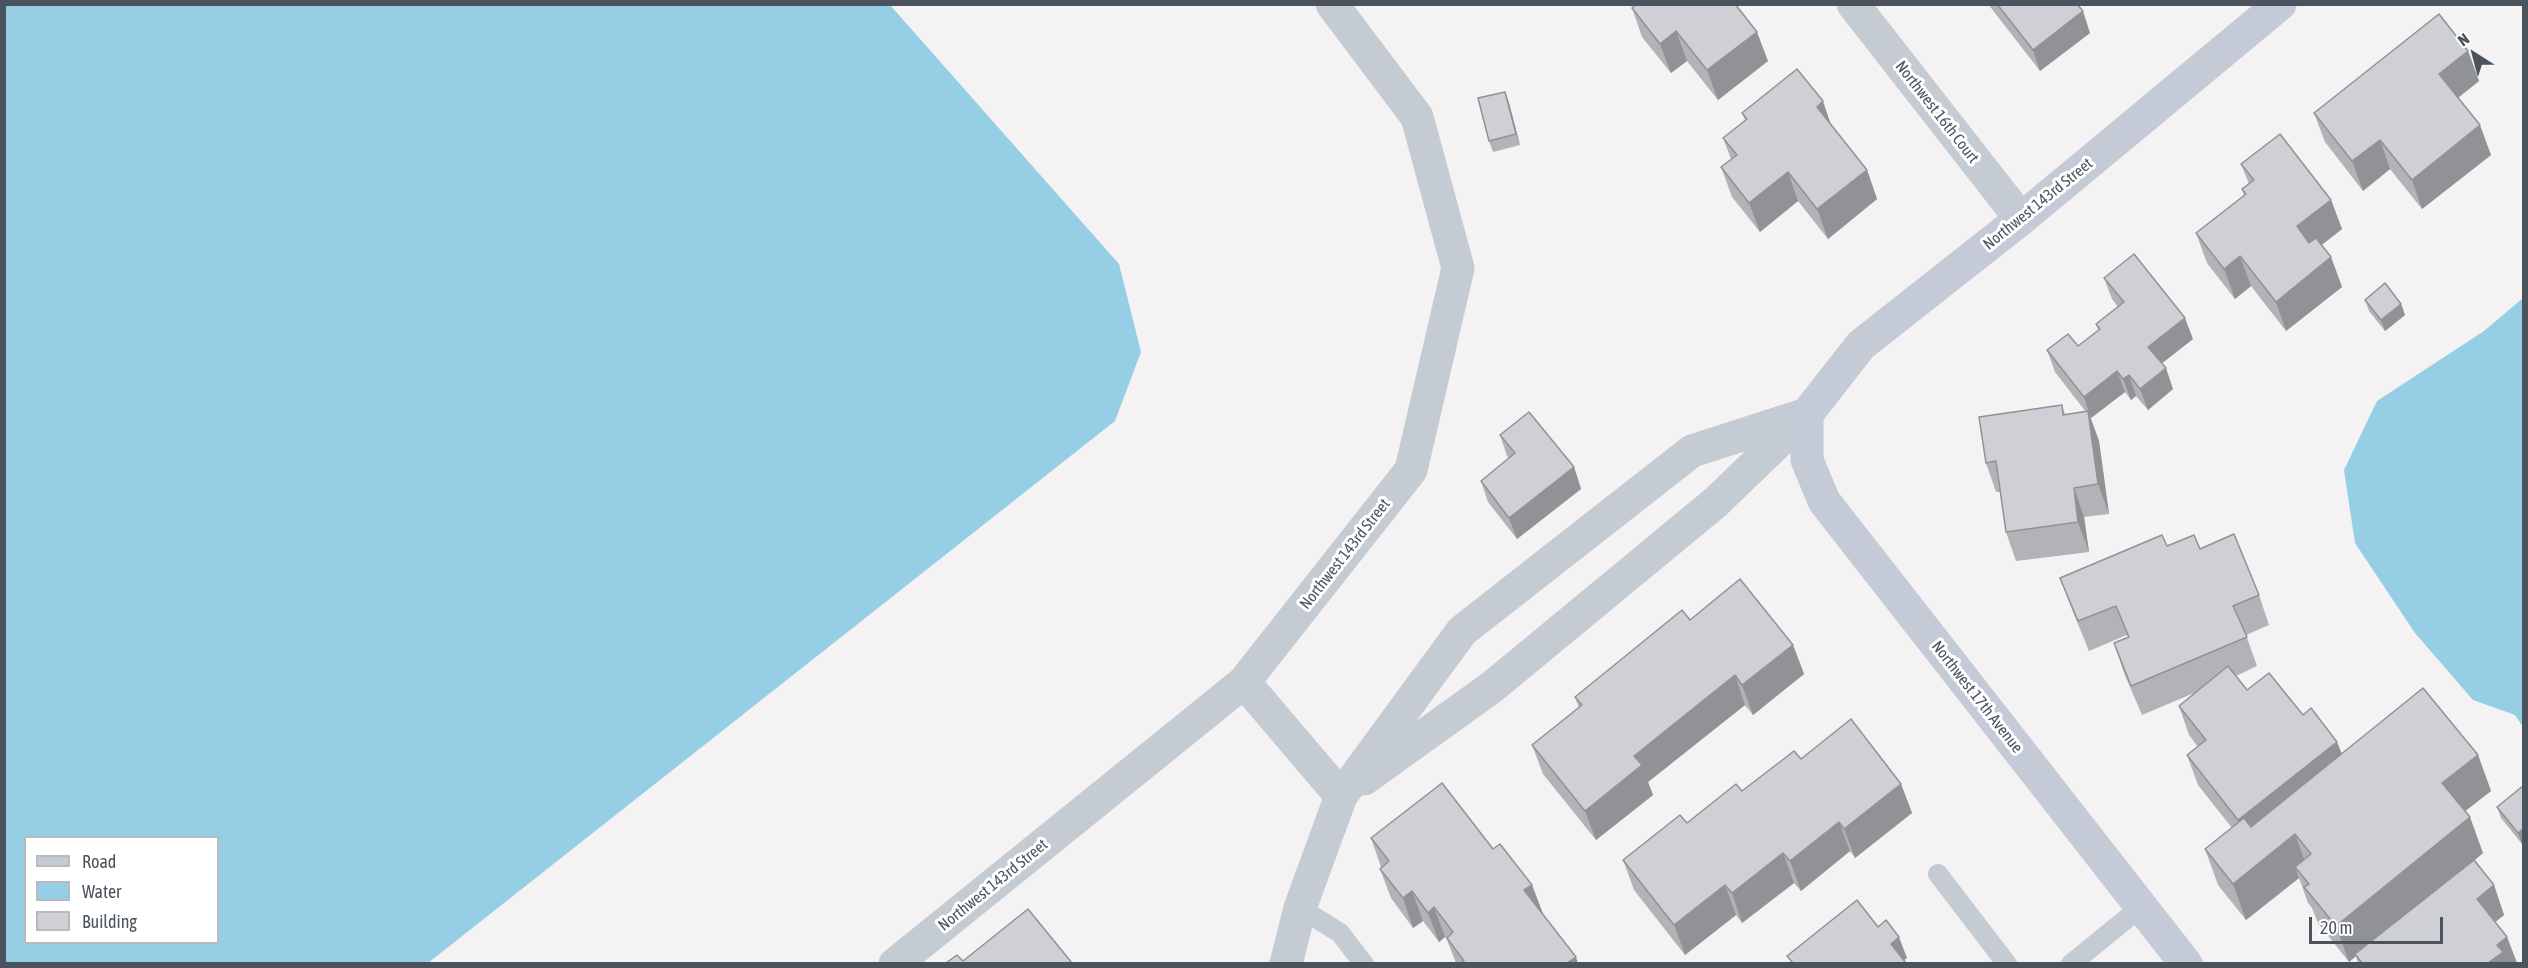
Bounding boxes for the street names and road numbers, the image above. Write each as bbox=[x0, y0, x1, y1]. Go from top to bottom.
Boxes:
street label: Northwest 16th Court bbox=[1891, 57, 1983, 167]
street label: Northwest 143rd Street bbox=[1979, 154, 2097, 254]
street label: Northwest 143rd Street bbox=[1296, 495, 1394, 613]
street label: Northwest 17th Avenue bbox=[1927, 637, 2027, 757]
street label: Northwest 143rd Street bbox=[934, 835, 1052, 935]

